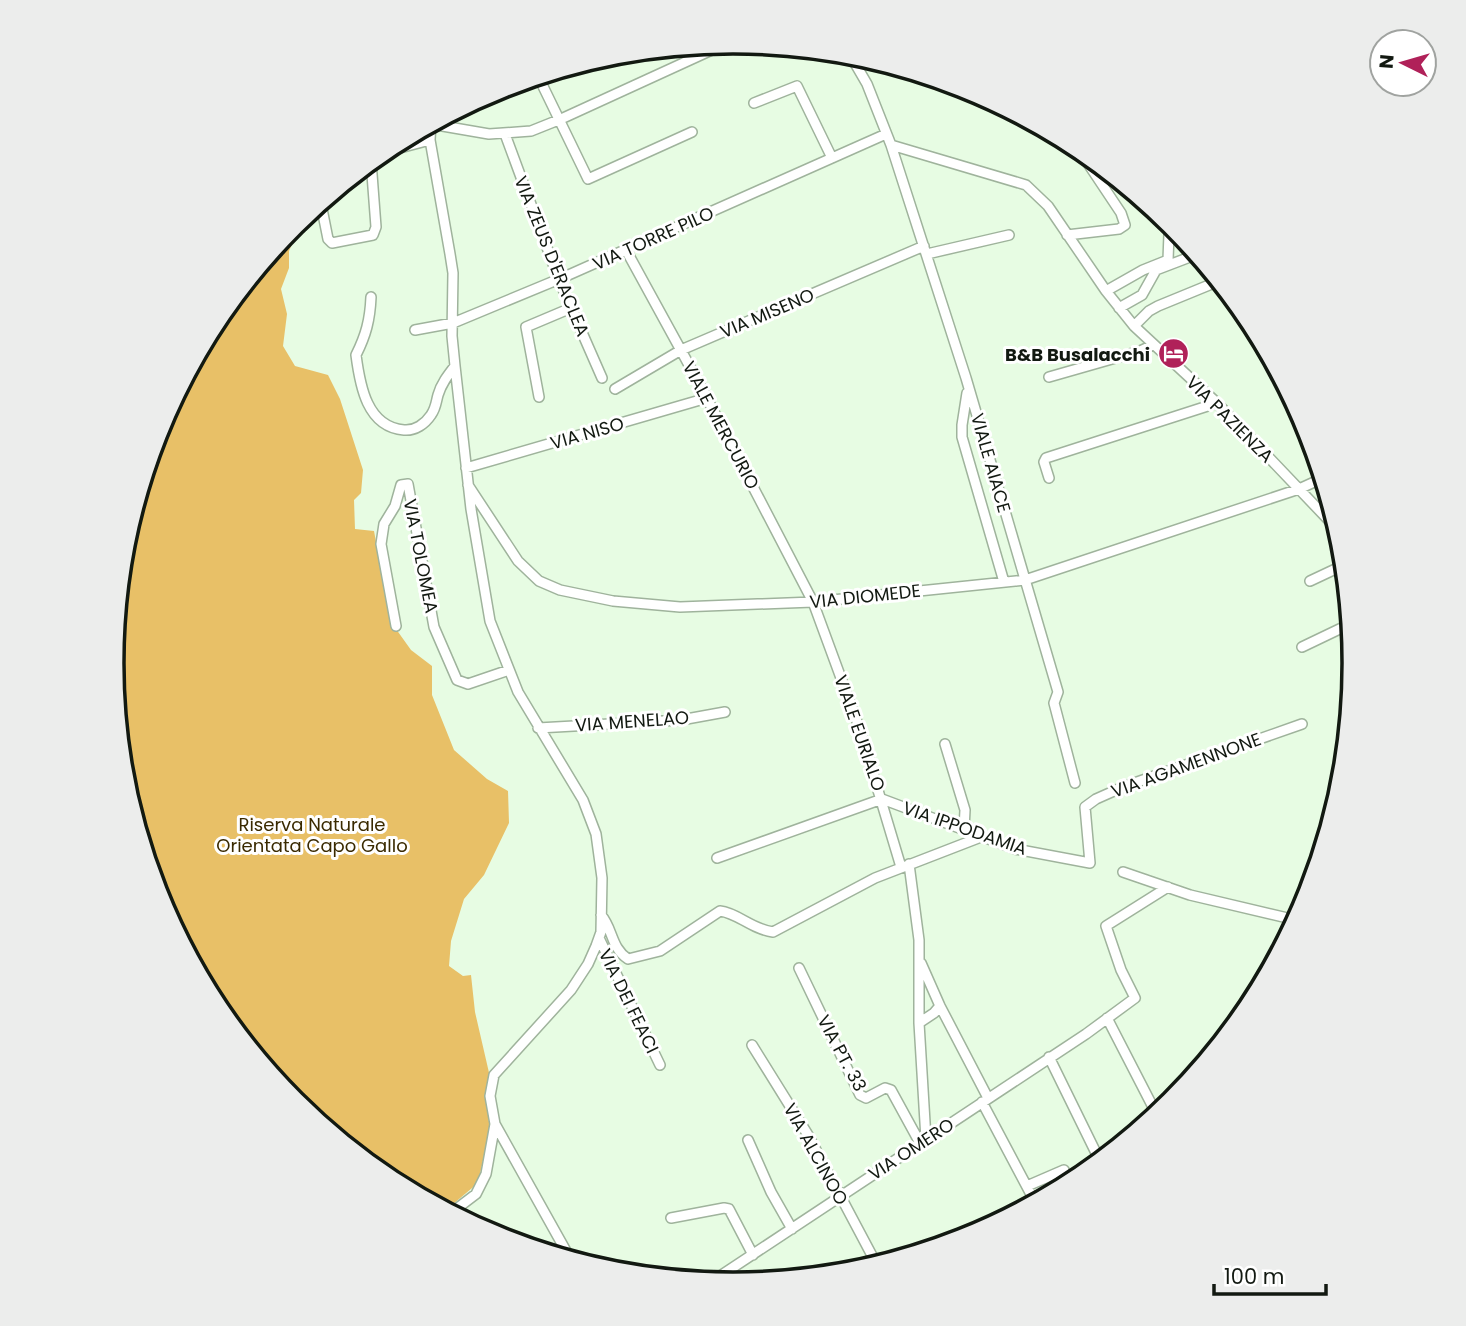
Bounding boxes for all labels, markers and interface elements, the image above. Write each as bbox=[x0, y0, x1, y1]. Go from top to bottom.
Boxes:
north arrow bbox=[1368, 28, 1438, 98]
text: N bbox=[1372, 53, 1401, 70]
street label: VIA ZEUS D'ERACLEA bbox=[508, 172, 596, 340]
street label: VIA TORRE PILO bbox=[588, 200, 718, 276]
street label: VIA MISENO bbox=[716, 282, 818, 344]
hotel icon: B&B Busalacchi bbox=[1156, 337, 1190, 371]
place label: B&B Busalacchi bbox=[1005, 342, 1150, 367]
street label: VIALE MERCURIO bbox=[677, 357, 765, 493]
street label: VIA PAZIENZA bbox=[1181, 370, 1279, 468]
street label: VIALE AIACE bbox=[965, 410, 1017, 516]
street label: VIA NISO bbox=[547, 411, 627, 455]
street label: VIA TOLOMEA bbox=[398, 497, 444, 615]
street label: VIA DIOMEDE bbox=[808, 578, 922, 614]
street label: VIALE EURIALO bbox=[828, 672, 892, 794]
street label: VIA MENELAO bbox=[574, 705, 690, 737]
street label: VIA AGAMENNONE bbox=[1108, 726, 1264, 804]
street label: VIA IPPODAMIA bbox=[900, 795, 1030, 861]
park label: Riserva Naturale Orientata Capo Gallo bbox=[216, 812, 408, 858]
street label: VIA DEI FEACI bbox=[593, 945, 665, 1057]
street label: VIA PT. 33 bbox=[811, 1010, 873, 1096]
street label: VIA ALCINOO bbox=[778, 1099, 854, 1209]
street label: VIA OMERO bbox=[863, 1112, 959, 1186]
scale bar bbox=[1214, 1252, 1326, 1296]
text: 100 m bbox=[1224, 1262, 1284, 1291]

